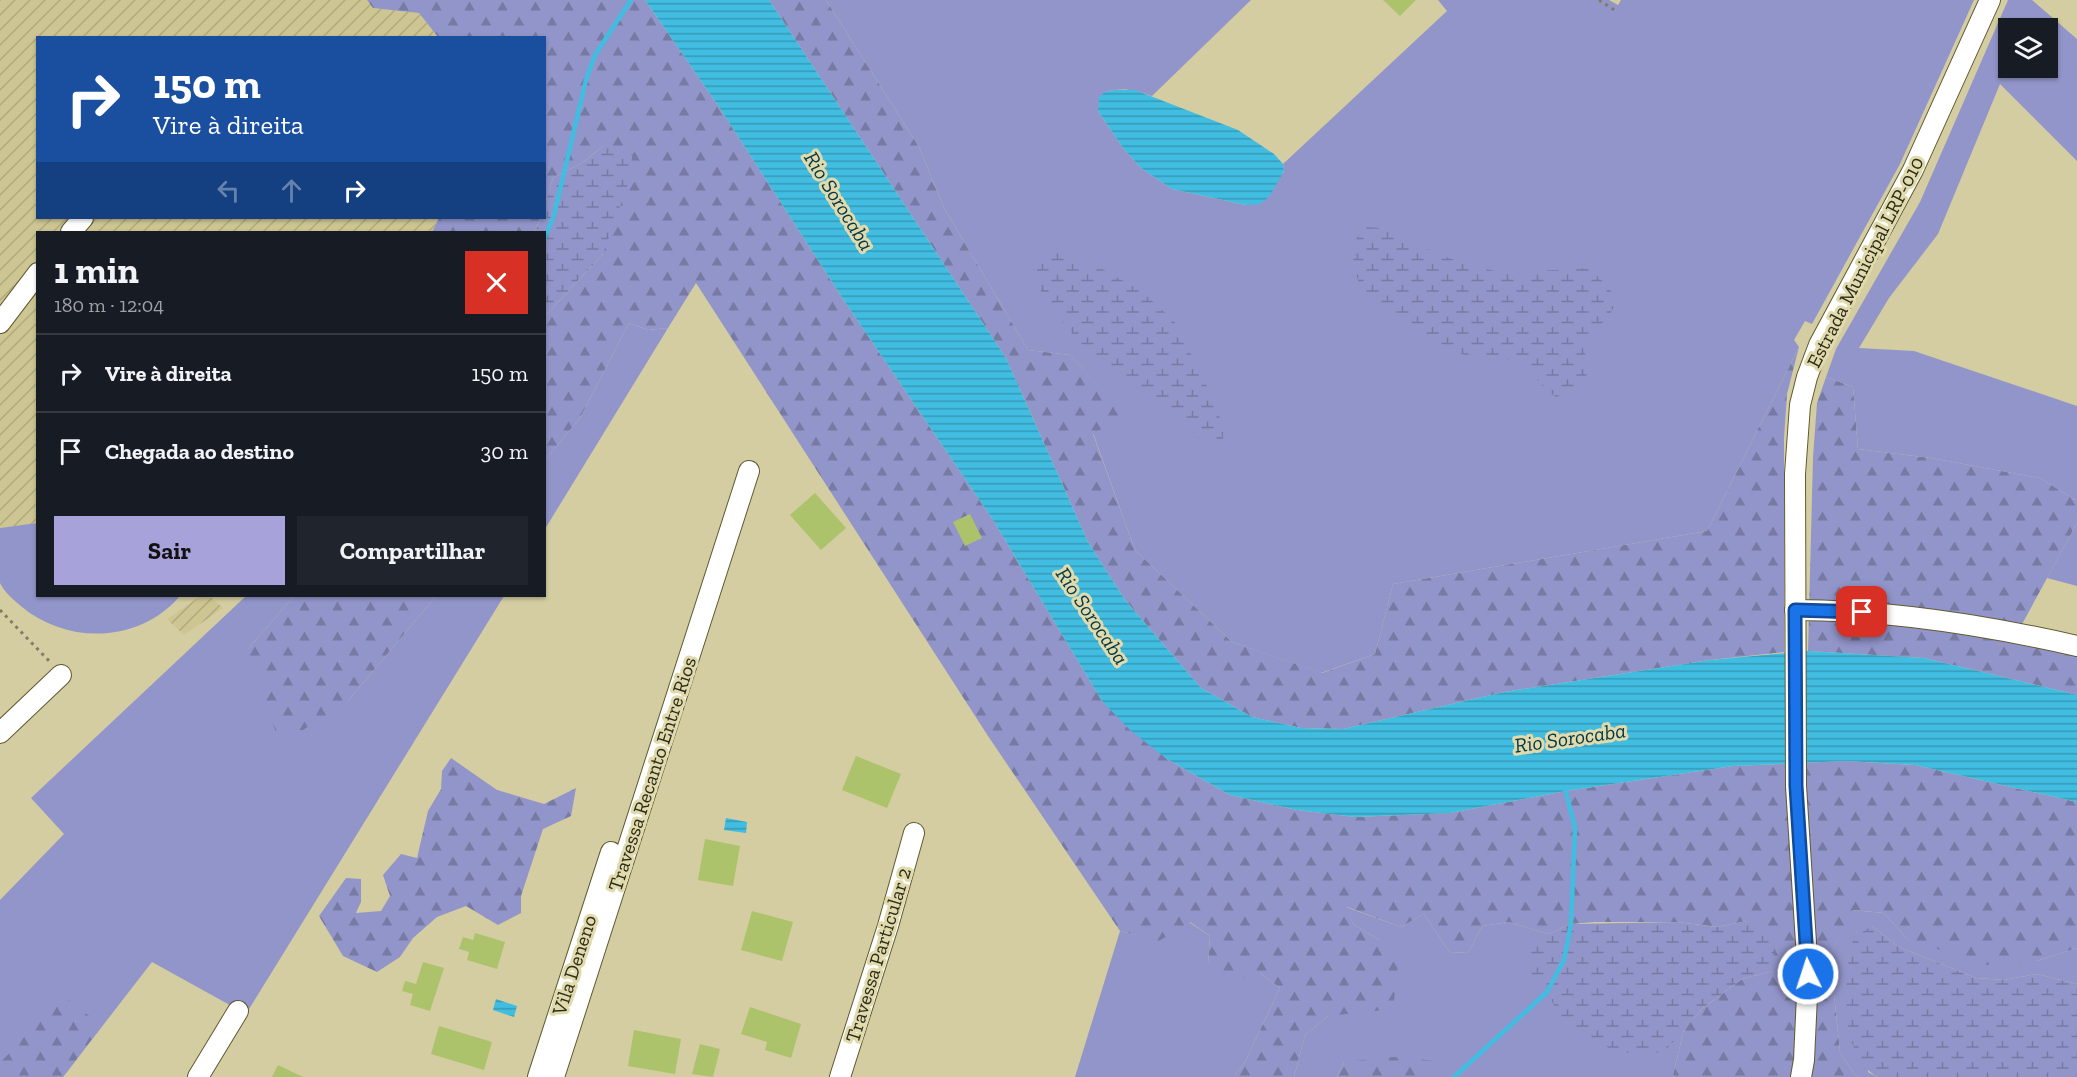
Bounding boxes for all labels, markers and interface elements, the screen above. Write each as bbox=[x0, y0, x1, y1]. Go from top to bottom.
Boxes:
map controls bbox=[1998, 18, 2058, 78]
button: layers bbox=[1998, 18, 2058, 78]
text: 150 m bbox=[153, 58, 261, 109]
icon: right bbox=[54, 60, 132, 138]
text: Vire à direita bbox=[153, 109, 304, 141]
water label: Rio Sorocaba bbox=[799, 147, 880, 255]
street label: Estrada Municipal LRP-010 bbox=[1801, 152, 1929, 372]
icon: left bbox=[212, 174, 245, 207]
icon: ahead bbox=[275, 174, 308, 207]
icon: right bbox=[338, 174, 371, 207]
text: 1 min bbox=[54, 249, 139, 292]
button: close bbox=[465, 251, 528, 314]
text: 180 m · 12:04 bbox=[54, 293, 164, 317]
icon: right bbox=[54, 357, 87, 390]
text: Vire à direita bbox=[105, 360, 232, 387]
text: 150 m bbox=[472, 360, 528, 387]
icon: arrive bbox=[54, 435, 87, 468]
text: Chegada ao destino bbox=[105, 438, 294, 465]
text: 30 m bbox=[481, 438, 528, 465]
button: Sair bbox=[54, 516, 285, 585]
button: Compartilhar bbox=[297, 516, 528, 585]
water label: Rio Sorocaba bbox=[1051, 562, 1134, 669]
pin bbox=[1836, 586, 1887, 637]
icon: arrive bbox=[1845, 595, 1878, 628]
street label: Travessa Recanto Entre Rios bbox=[603, 654, 701, 894]
water label: Rio Sorocaba bbox=[1513, 717, 1627, 758]
street label: Travessa Particular 2 bbox=[840, 865, 916, 1045]
street label: Vila Deneno bbox=[546, 912, 601, 1019]
position arrow bbox=[1776, 942, 1840, 1006]

